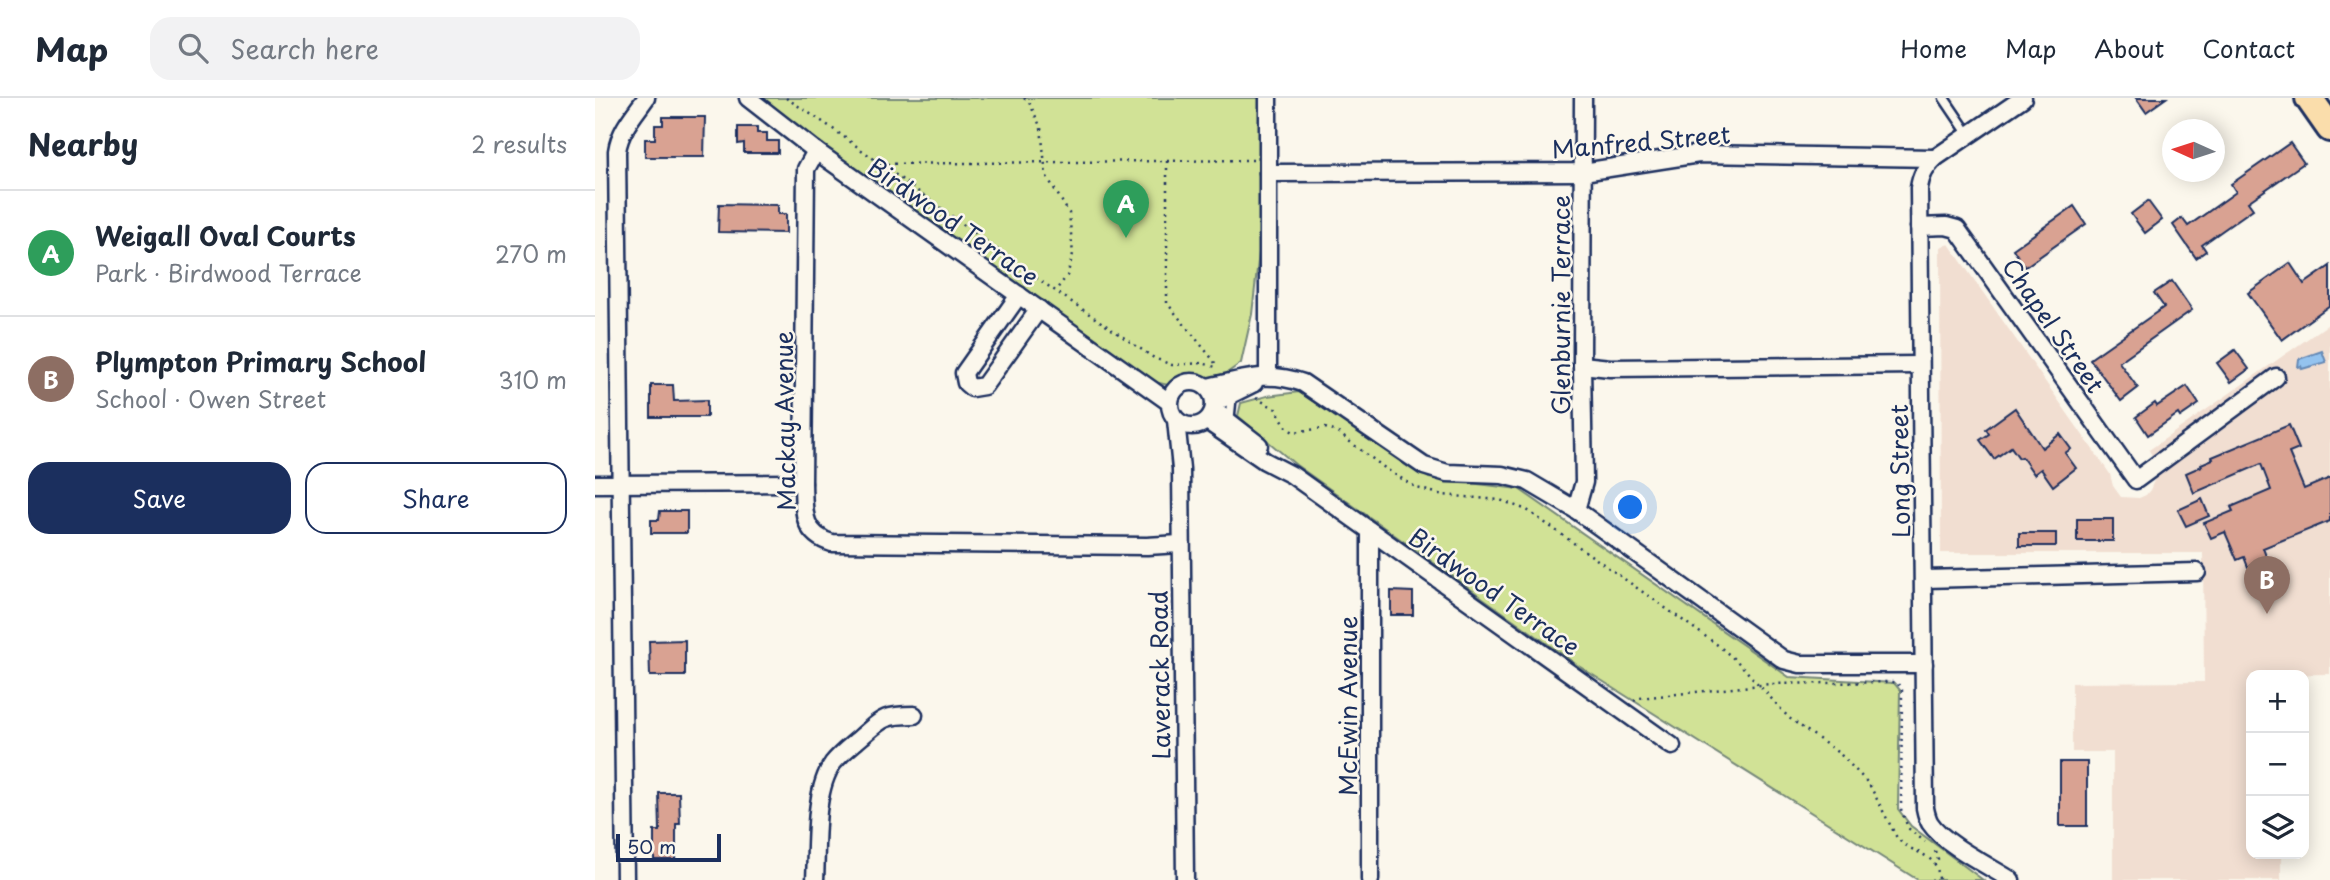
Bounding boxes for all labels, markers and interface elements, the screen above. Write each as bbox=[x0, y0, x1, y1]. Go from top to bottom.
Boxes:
search box bbox=[150, 17, 640, 80]
text: Map bbox=[35, 23, 108, 73]
icon: search bbox=[174, 29, 212, 67]
text: Search here bbox=[230, 29, 379, 68]
text: Home bbox=[1900, 30, 1967, 66]
text: Map bbox=[2005, 30, 2056, 66]
text: About bbox=[2094, 30, 2164, 66]
text: Contact bbox=[2202, 30, 2295, 66]
street label: Manfred Street bbox=[1550, 115, 1732, 167]
north arrow bbox=[2162, 119, 2225, 182]
text: Nearby bbox=[28, 121, 138, 166]
text: 2 results bbox=[471, 126, 567, 161]
street label: Birdwood Terrace bbox=[861, 148, 1047, 294]
pin: A bbox=[1103, 180, 1149, 238]
street label: Glenburnie Terrace bbox=[1542, 195, 1578, 415]
text: Weigall Oval Courts bbox=[95, 216, 356, 255]
text: A bbox=[42, 236, 60, 271]
text: 270 m bbox=[495, 236, 567, 271]
street label: Chapel Street bbox=[1994, 250, 2114, 400]
text: Park · Birdwood Terrace bbox=[95, 255, 362, 290]
street label: Mackay Avenue bbox=[764, 331, 804, 511]
text: Plympton Primary School bbox=[95, 342, 426, 381]
text: B bbox=[43, 362, 59, 397]
text: 310 m bbox=[498, 362, 567, 397]
text: School · Owen Street bbox=[95, 381, 326, 416]
street label: Long Street bbox=[1880, 404, 1918, 538]
button: Save bbox=[28, 462, 291, 534]
button: Share bbox=[305, 462, 567, 534]
your location bbox=[1613, 490, 1647, 524]
street label: Birdwood Terrace bbox=[1402, 518, 1588, 664]
pin: B bbox=[2244, 556, 2290, 614]
street label: Laverack Road bbox=[1140, 590, 1178, 760]
street label: McEwin Avenue bbox=[1329, 616, 1365, 796]
map controls bbox=[2246, 670, 2309, 859]
button: + bbox=[2246, 670, 2309, 733]
button: − bbox=[2246, 733, 2309, 796]
button: layers bbox=[2246, 796, 2309, 859]
scale bar bbox=[616, 831, 721, 863]
text: 50 m bbox=[627, 832, 676, 860]

